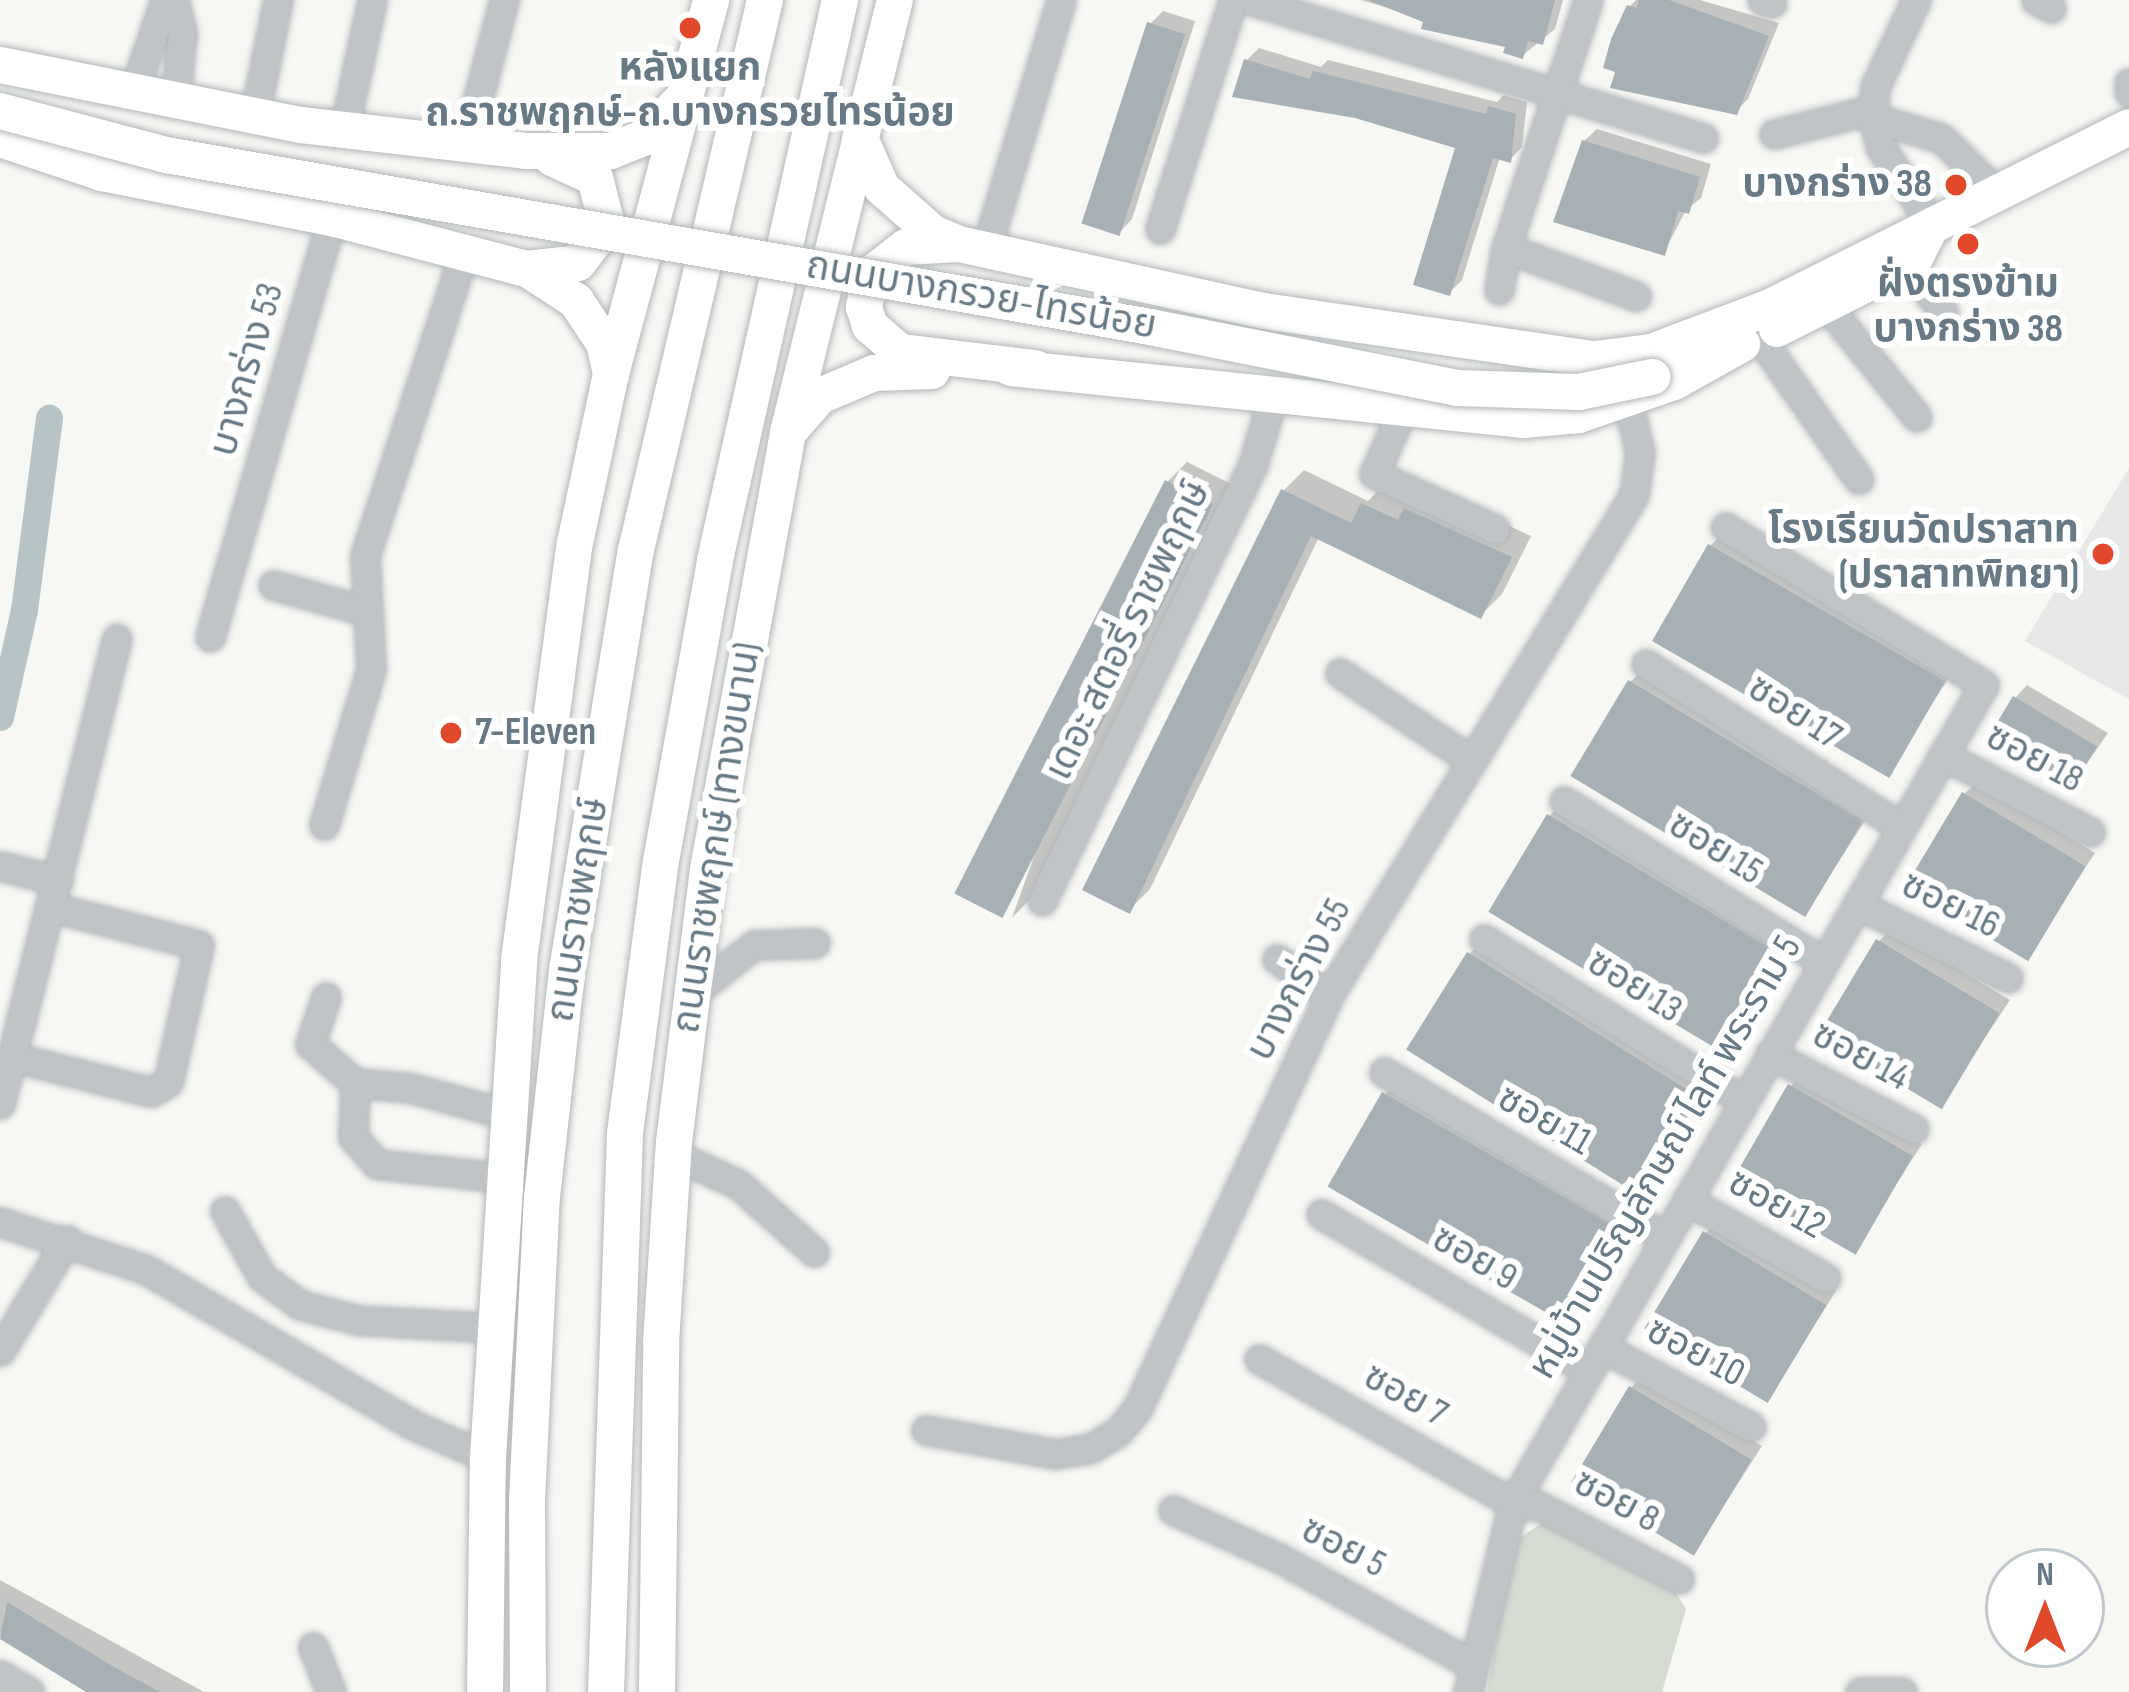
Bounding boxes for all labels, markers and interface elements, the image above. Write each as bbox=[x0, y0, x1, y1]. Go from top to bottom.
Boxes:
marker: หลังแยก ถ.ราชพฤกษ์-ถ.บางกรวยไทรน้อย bbox=[677, 15, 703, 41]
place label: หลังแยก ถ.ราชพฤกษ์-ถ.บางกรวยไทรน้อย bbox=[425, 47, 955, 138]
place label: บางกร่าง 38 bbox=[1742, 162, 1932, 208]
marker: บางกร่าง 38 bbox=[1943, 172, 1969, 198]
marker: ฝั่งตรงข้าม บางกร่าง 38 bbox=[1955, 231, 1981, 257]
street label: ถนนบางกรวย-ไทรน้อย bbox=[802, 243, 1160, 351]
place label: ฝั่งตรงข้าม บางกร่าง 38 bbox=[1873, 263, 2063, 354]
street label: บางกร่าง 53 bbox=[201, 278, 295, 462]
street label: เดอะ สตอรี่ ราชพฤกษ์ bbox=[1036, 474, 1222, 788]
place label: โรงเรียนวัดปราสาท (ปราสาทพิทยา) bbox=[1768, 509, 2079, 600]
marker: โรงเรียนวัดปราสาท (ปราสาทพิทยา) bbox=[2090, 541, 2116, 567]
street label: ถนนราชพฤกษ์ (ทางขนาน) bbox=[664, 639, 772, 1037]
street label: ซอย 17 bbox=[1738, 665, 1850, 761]
place label: 7-Eleven bbox=[475, 710, 596, 756]
street label: ซอย 18 bbox=[1977, 714, 2091, 804]
marker: 7-Eleven bbox=[438, 720, 464, 746]
street label: ถนนราชพฤกษ์ bbox=[538, 794, 620, 1026]
street label: ซอย 15 bbox=[1659, 802, 1771, 896]
street label: ซอย 16 bbox=[1893, 862, 2007, 950]
street label: บางกร่าง 55 bbox=[1238, 891, 1362, 1069]
street label: หมู่บ้านปริญลักษณ์ ไลท์ พระราม 5 bbox=[1520, 928, 1812, 1388]
street label: ซอย 13 bbox=[1578, 940, 1690, 1034]
street label: ซอย 14 bbox=[1803, 1012, 1917, 1102]
street label: ซอย 11 bbox=[1489, 1076, 1599, 1166]
street label: ซอย 12 bbox=[1719, 1159, 1833, 1251]
street label: ซอย 9 bbox=[1423, 1216, 1525, 1302]
street label: ซอย 10 bbox=[1638, 1308, 1752, 1398]
street label: ซอย 7 bbox=[1355, 1354, 1455, 1438]
street label: ซอย 8 bbox=[1565, 1460, 1667, 1544]
street label: ซอย 5 bbox=[1293, 1507, 1393, 1589]
north arrow bbox=[1985, 1548, 2105, 1668]
text: N bbox=[2036, 1555, 2054, 1595]

